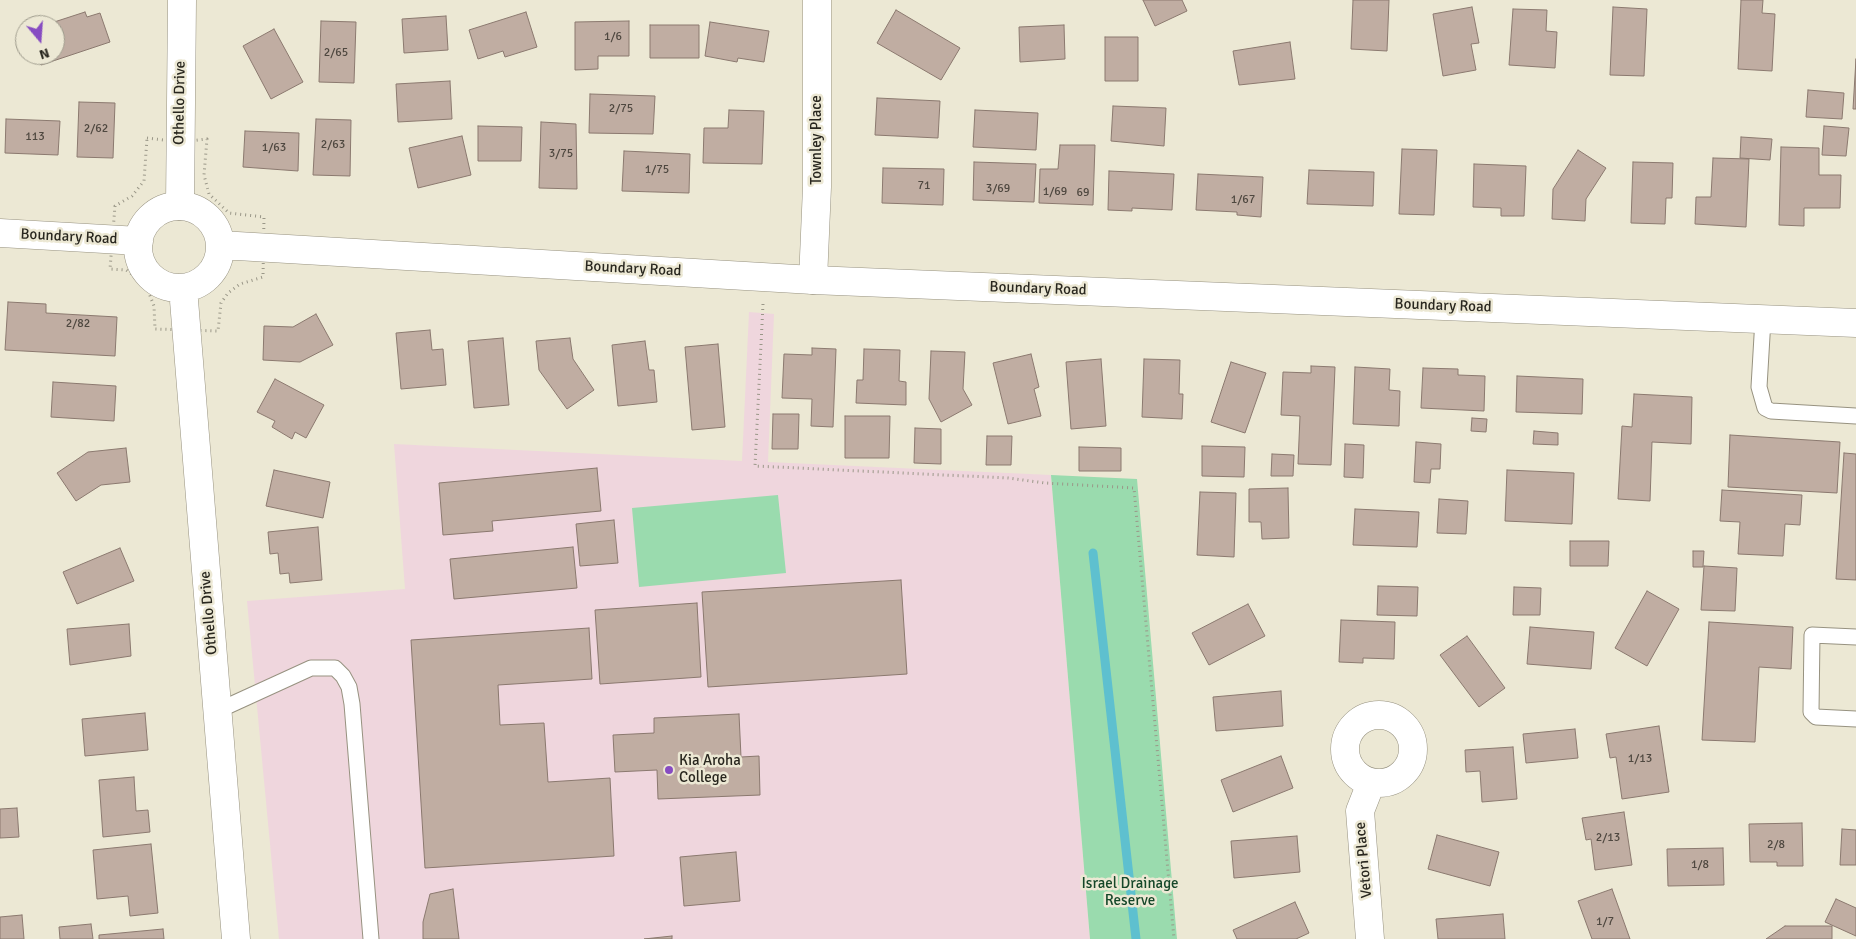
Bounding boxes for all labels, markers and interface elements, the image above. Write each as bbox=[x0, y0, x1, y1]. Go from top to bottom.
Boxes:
north arrow bbox=[15, 15, 65, 65]
house number: 1/6 bbox=[604, 30, 622, 44]
text: N bbox=[37, 44, 52, 63]
house number: 2/65 bbox=[324, 46, 348, 60]
street label: Othello Drive bbox=[170, 61, 190, 145]
street label: Townley Place bbox=[808, 95, 826, 185]
house number: 2/75 bbox=[609, 102, 633, 116]
house number: 2/62 bbox=[84, 122, 108, 136]
house number: 113 bbox=[25, 130, 45, 144]
house number: 2/63 bbox=[321, 138, 345, 152]
house number: 1/63 bbox=[262, 141, 286, 155]
house number: 3/75 bbox=[549, 147, 573, 161]
house number: 1/75 bbox=[645, 163, 669, 177]
house number: 71 bbox=[918, 179, 930, 193]
house number: 3/69 bbox=[986, 182, 1010, 196]
house number: 1/69 bbox=[1043, 185, 1067, 199]
house number: 69 bbox=[1077, 186, 1089, 200]
house number: 1/67 bbox=[1231, 193, 1255, 207]
street label: Boundary Road bbox=[20, 225, 118, 249]
street label: Boundary Road bbox=[584, 257, 682, 281]
street label: Boundary Road bbox=[989, 278, 1087, 300]
street label: Boundary Road bbox=[1394, 295, 1492, 317]
house number: 2/82 bbox=[66, 317, 90, 331]
street label: Othello Drive bbox=[196, 570, 222, 656]
place label: Kia Aroha College bbox=[679, 752, 741, 787]
house number: 1/13 bbox=[1628, 752, 1652, 766]
marker: Kia Aroha College bbox=[663, 764, 675, 776]
street label: Vetori Place bbox=[1352, 821, 1376, 899]
house number: 2/13 bbox=[1596, 831, 1620, 845]
house number: 2/8 bbox=[1767, 838, 1785, 852]
house number: 1/8 bbox=[1691, 858, 1709, 872]
park label: Israel Drainage Reserve bbox=[1081, 875, 1179, 910]
house number: 1/7 bbox=[1596, 915, 1614, 929]

